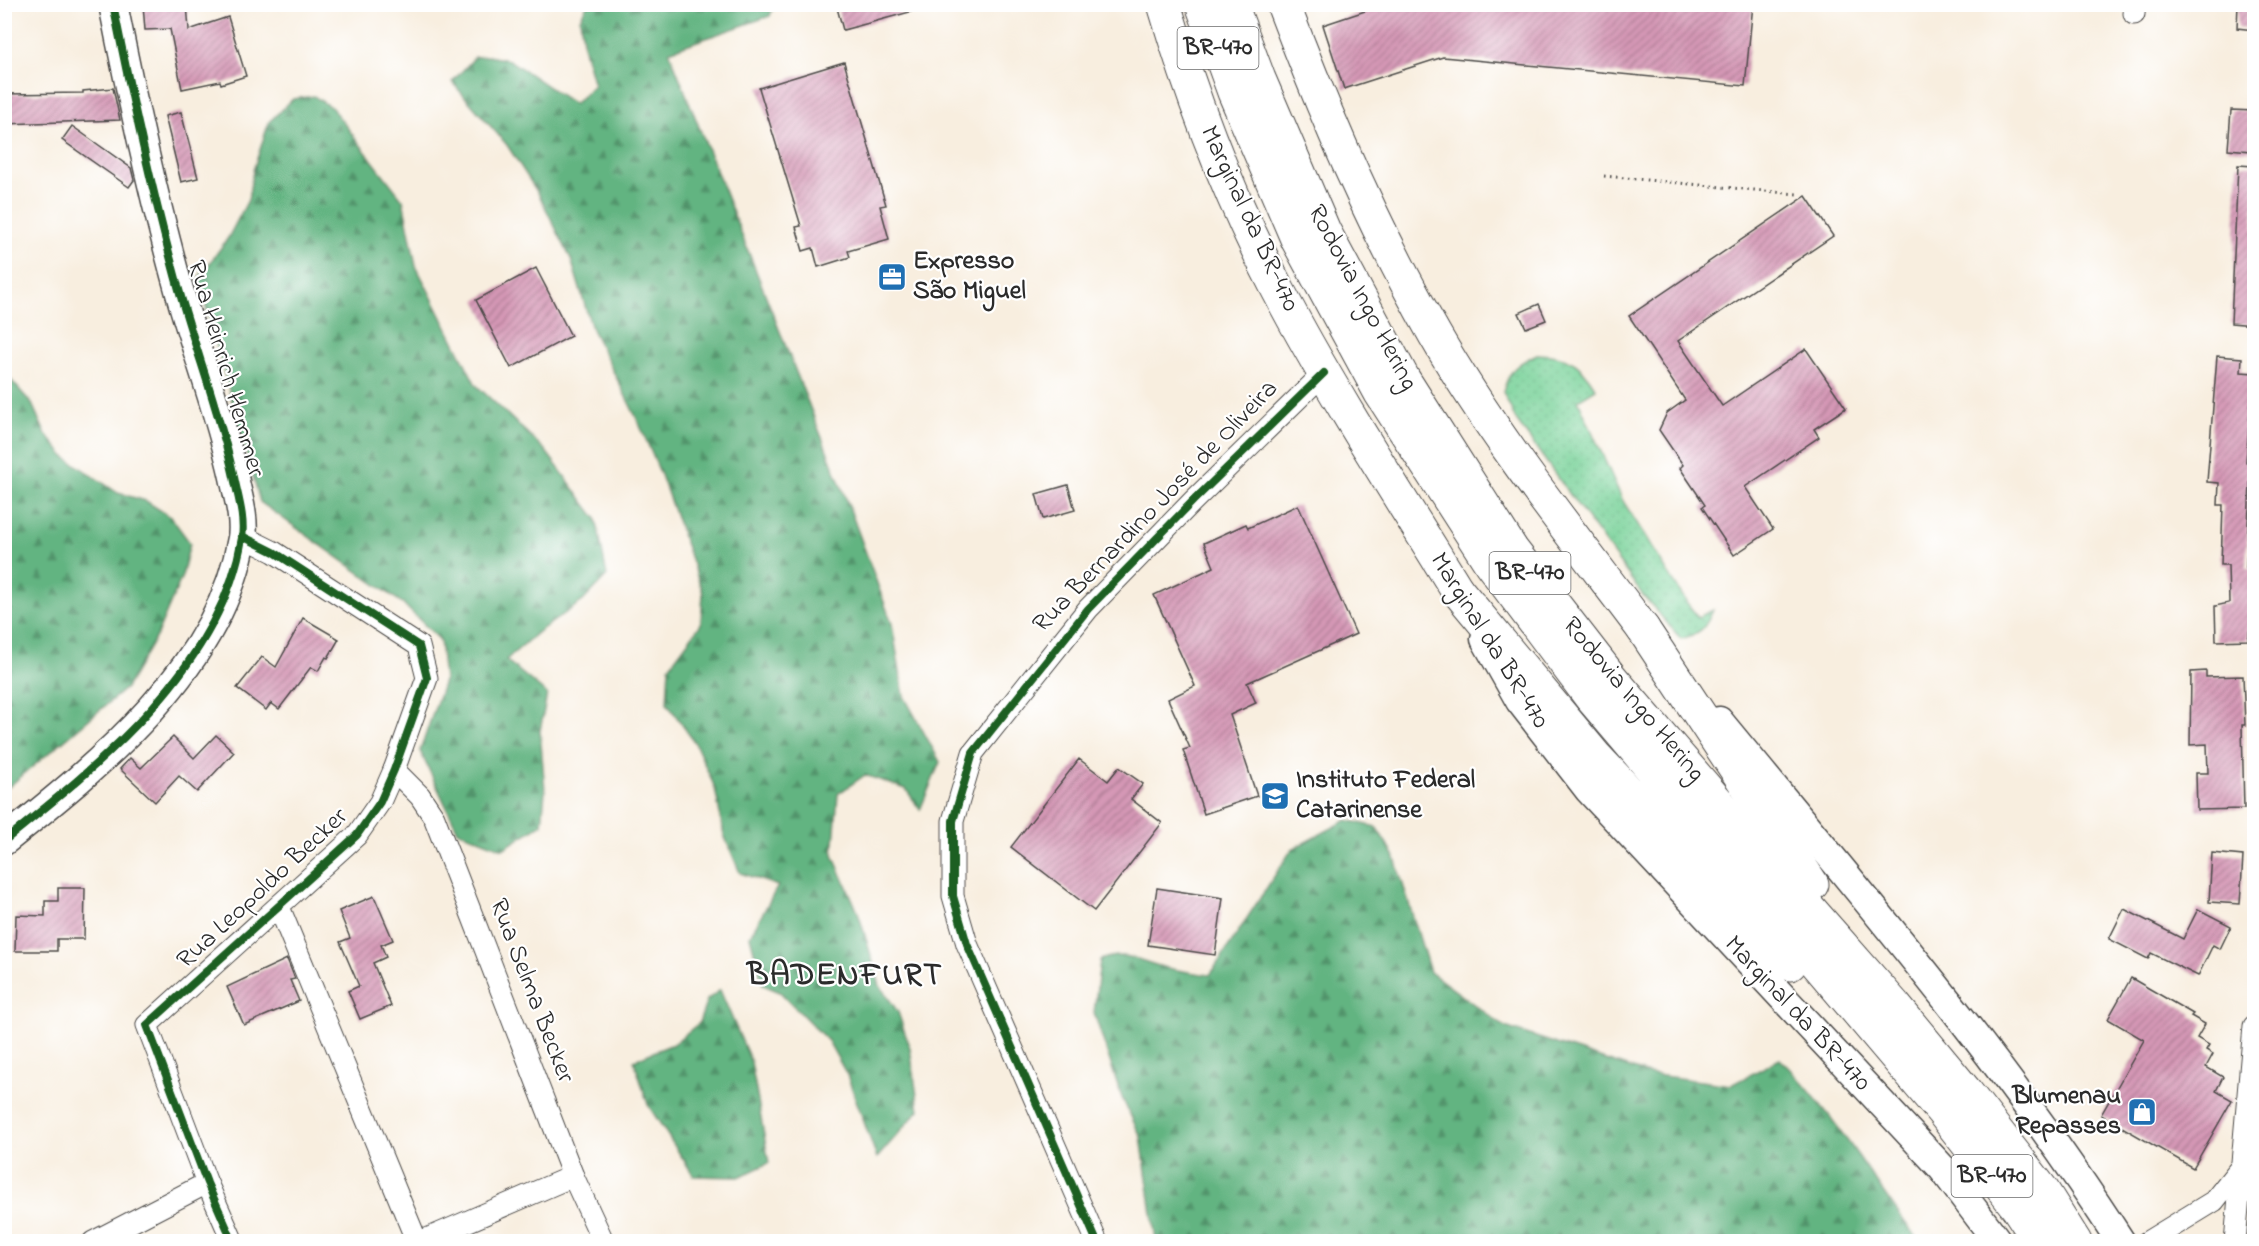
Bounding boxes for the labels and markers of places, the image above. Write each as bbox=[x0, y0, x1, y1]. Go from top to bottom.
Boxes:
place label: Expresso São Miguel bbox=[913, 243, 1026, 312]
office icon: Expresso São Miguel bbox=[876, 261, 908, 293]
place label: Instituto Federal Catarinense bbox=[1296, 762, 1475, 830]
school or university icon: Instituto Federal Catarinense bbox=[1259, 780, 1291, 812]
place label: Blumenau Repasses bbox=[2011, 1078, 2121, 1146]
shop icon: Blumenau Repasses bbox=[2126, 1096, 2158, 1128]

